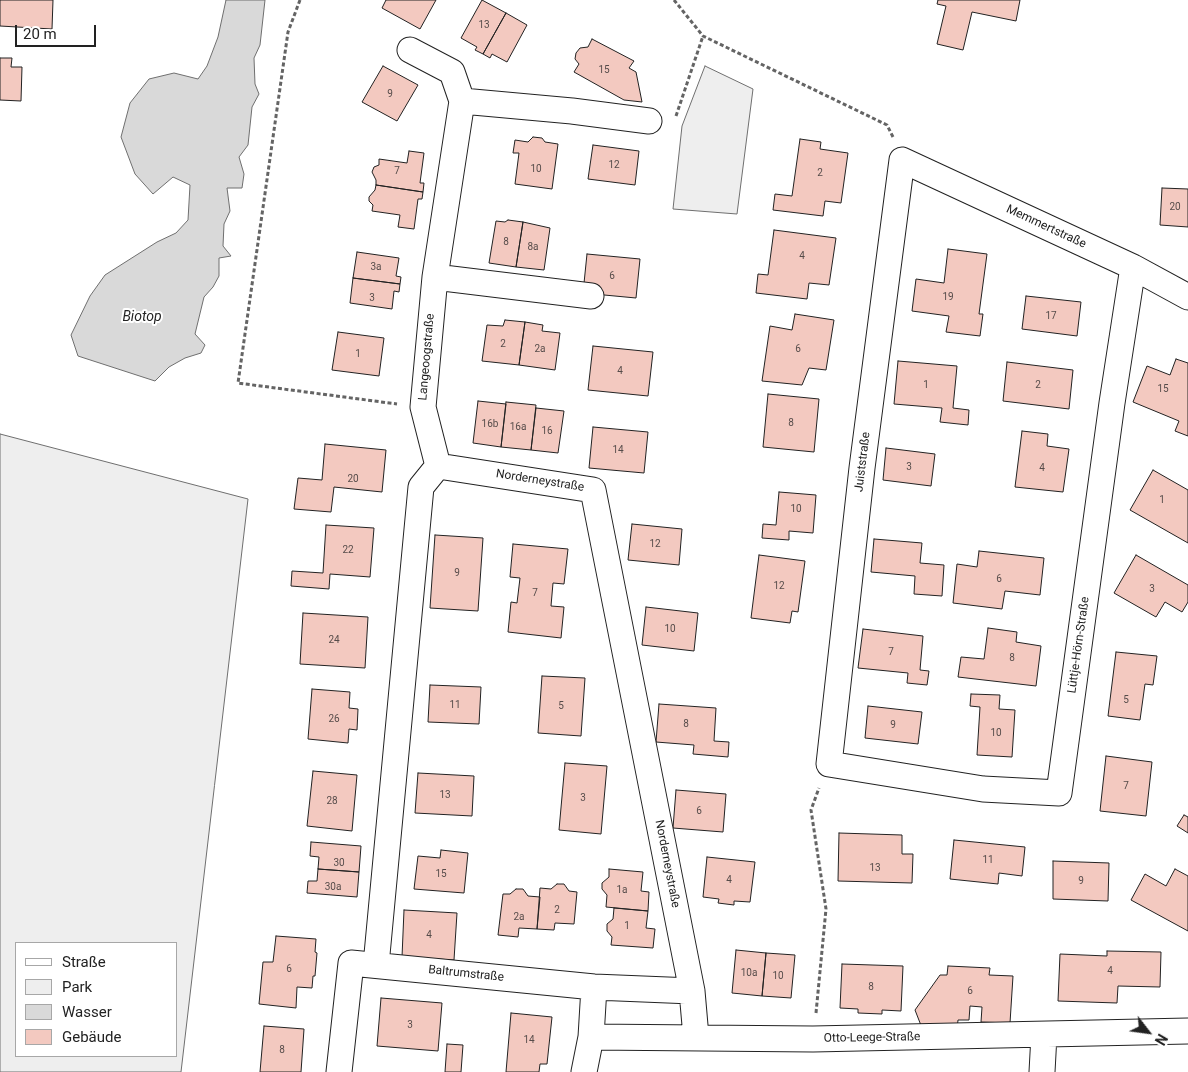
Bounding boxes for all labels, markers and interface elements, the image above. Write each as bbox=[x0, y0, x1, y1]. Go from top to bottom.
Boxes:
scale bar bbox=[18, 15, 99, 47]
house number: 13 bbox=[478, 19, 490, 31]
text: 20 m bbox=[23, 25, 57, 43]
house number: 15 bbox=[598, 64, 610, 76]
house number: 9 bbox=[387, 88, 393, 100]
house number: 12 bbox=[608, 159, 620, 171]
house number: 10 bbox=[530, 163, 542, 175]
house number: 7 bbox=[394, 165, 400, 177]
house number: 2 bbox=[817, 167, 823, 179]
house number: 20 bbox=[1169, 201, 1181, 213]
street label: Memmertstraße bbox=[1004, 202, 1088, 252]
house number: 8 bbox=[503, 236, 509, 248]
house number: 8a bbox=[527, 241, 539, 253]
house number: 4 bbox=[799, 250, 805, 262]
house number: 3a bbox=[370, 261, 382, 273]
house number: 6 bbox=[609, 270, 615, 282]
house number: 19 bbox=[942, 291, 954, 303]
house number: 3 bbox=[369, 292, 375, 304]
water label: Biotop bbox=[122, 309, 162, 325]
house number: 17 bbox=[1045, 310, 1057, 322]
street label: Langeoogstraße bbox=[416, 313, 438, 401]
house number: 2 bbox=[500, 338, 506, 350]
house number: 2a bbox=[534, 343, 546, 355]
house number: 6 bbox=[795, 343, 801, 355]
house number: 1 bbox=[355, 348, 361, 360]
house number: 4 bbox=[617, 365, 623, 377]
house number: 1 bbox=[923, 379, 929, 391]
house number: 2 bbox=[1035, 379, 1041, 391]
house number: 15 bbox=[1157, 383, 1169, 395]
house number: 8 bbox=[788, 417, 794, 429]
house number: 16b bbox=[482, 418, 498, 430]
house number: 16a bbox=[510, 421, 526, 433]
house number: 16 bbox=[541, 425, 553, 437]
street label: Juiststraße bbox=[852, 431, 874, 493]
house number: 14 bbox=[612, 444, 624, 456]
house number: 3 bbox=[906, 461, 912, 473]
house number: 4 bbox=[1039, 462, 1045, 474]
street label: Norderneystraße bbox=[495, 467, 585, 495]
house number: 20 bbox=[347, 473, 359, 485]
house number: 1 bbox=[1159, 494, 1165, 506]
house number: 10 bbox=[790, 503, 802, 515]
house number: 12 bbox=[649, 538, 661, 550]
house number: 22 bbox=[342, 544, 354, 556]
house number: 9 bbox=[454, 567, 460, 579]
house number: 6 bbox=[996, 573, 1002, 585]
house number: 12 bbox=[773, 580, 785, 592]
house number: 3 bbox=[1149, 583, 1155, 595]
house number: 7 bbox=[532, 587, 538, 599]
street label: Lüttje-Hörn-Straße bbox=[1065, 596, 1093, 694]
house number: 10 bbox=[664, 623, 676, 635]
house number: 24 bbox=[328, 634, 340, 646]
house number: 7 bbox=[888, 646, 894, 658]
house number: 8 bbox=[1009, 652, 1015, 664]
house number: 5 bbox=[1123, 694, 1129, 706]
house number: 11 bbox=[449, 699, 461, 711]
house number: 5 bbox=[558, 700, 564, 712]
house number: 26 bbox=[328, 713, 340, 725]
house number: 8 bbox=[683, 718, 689, 730]
house number: 9 bbox=[890, 719, 896, 731]
house number: 10 bbox=[990, 727, 1002, 739]
house number: 7 bbox=[1123, 780, 1129, 792]
house number: 13 bbox=[439, 789, 451, 801]
house number: 3 bbox=[580, 792, 586, 804]
house number: 28 bbox=[326, 795, 338, 807]
house number: 6 bbox=[696, 805, 702, 817]
street label: Norderneystraße bbox=[651, 819, 683, 909]
house number: 11 bbox=[982, 854, 994, 866]
house number: 30 bbox=[333, 857, 345, 869]
house number: 13 bbox=[869, 862, 881, 874]
house number: 15 bbox=[435, 868, 447, 880]
house number: 4 bbox=[726, 874, 732, 886]
house number: 9 bbox=[1078, 875, 1084, 887]
house number: 30a bbox=[325, 881, 341, 893]
house number: 1a bbox=[616, 884, 628, 896]
house number: 2 bbox=[554, 904, 560, 916]
house number: 2a bbox=[513, 911, 525, 923]
house number: 1 bbox=[624, 920, 630, 932]
house number: 4 bbox=[426, 929, 432, 941]
legend bbox=[15, 942, 178, 1057]
text: Straße bbox=[62, 953, 106, 971]
house number: 6 bbox=[286, 963, 292, 975]
street label: Baltrumstraße bbox=[427, 963, 505, 985]
house number: 4 bbox=[1107, 965, 1113, 977]
house number: 10a bbox=[741, 967, 757, 979]
house number: 10 bbox=[772, 970, 784, 982]
text: Park bbox=[62, 978, 92, 996]
house number: 8 bbox=[868, 981, 874, 993]
house number: 6 bbox=[967, 985, 973, 997]
text: Wasser bbox=[62, 1003, 112, 1021]
north arrow bbox=[1123, 1007, 1173, 1057]
house number: 3 bbox=[407, 1019, 413, 1031]
text: Gebäude bbox=[62, 1028, 121, 1046]
street label: Otto-Leege-Straße bbox=[824, 1030, 920, 1046]
text: N bbox=[1152, 1031, 1170, 1048]
house number: 14 bbox=[523, 1034, 535, 1046]
house number: 8 bbox=[279, 1044, 285, 1056]

